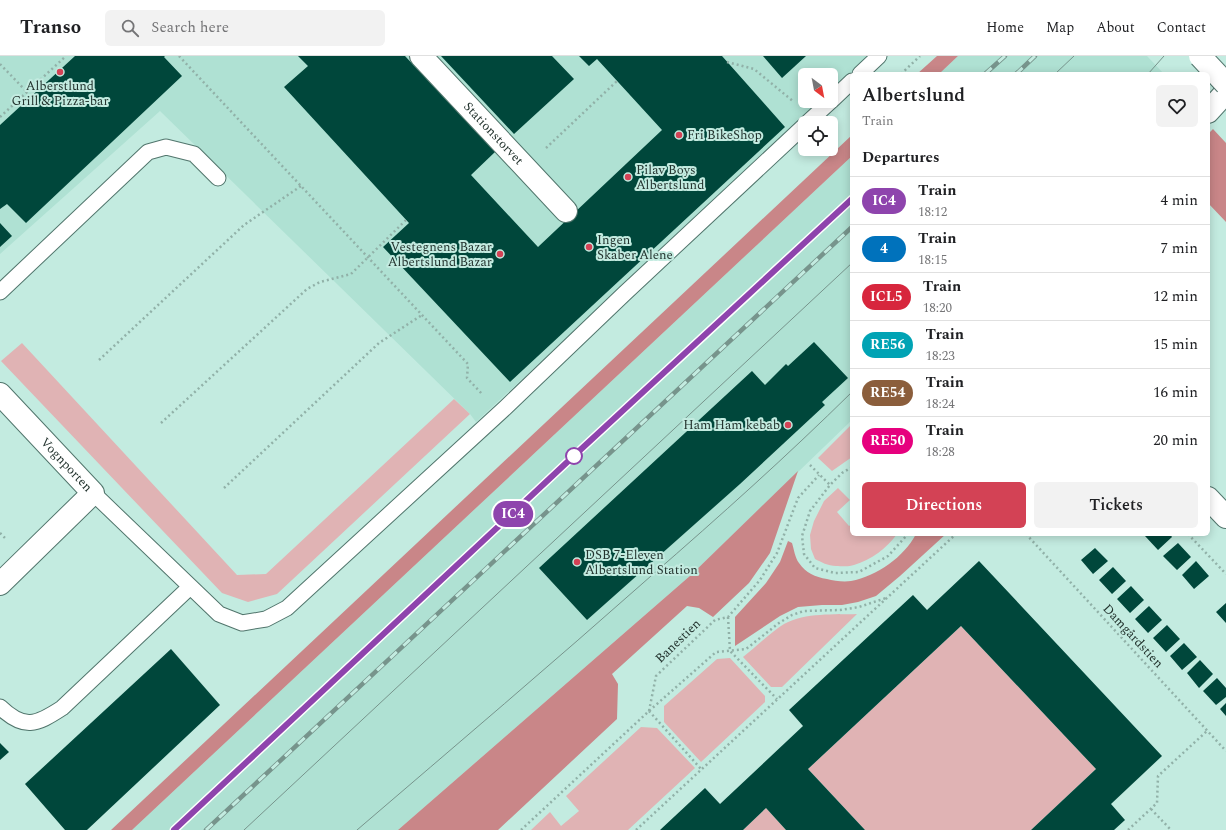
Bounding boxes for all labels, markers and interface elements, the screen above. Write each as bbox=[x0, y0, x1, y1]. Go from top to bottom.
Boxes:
search box bbox=[105, 10, 385, 46]
text: Transo bbox=[20, 13, 81, 42]
text: Search here bbox=[151, 16, 229, 39]
icon: search bbox=[119, 17, 141, 39]
text: Home bbox=[986, 17, 1024, 38]
text: Map bbox=[1046, 17, 1074, 38]
text: About bbox=[1096, 17, 1135, 38]
text: Contact bbox=[1157, 17, 1206, 38]
marker: Alberstlund Grill & Pizza-bar bbox=[55, 67, 65, 77]
north arrow bbox=[798, 68, 838, 108]
map controls bbox=[798, 68, 838, 156]
place label: Alberstlund Grill & Pizza-bar bbox=[11, 76, 109, 111]
text: Albertslund bbox=[862, 81, 965, 110]
button: heart bbox=[1156, 85, 1198, 127]
street label: Stationstorvet bbox=[459, 97, 529, 170]
text: Train bbox=[862, 111, 894, 131]
button: locate bbox=[798, 116, 838, 156]
place label: Fri BikeShop bbox=[687, 125, 762, 145]
marker: Fri BikeShop bbox=[674, 130, 684, 140]
text: Departures bbox=[862, 146, 940, 169]
place label: Pilav Boys Albertslund bbox=[636, 160, 704, 195]
marker: Pilav Boys Albertslund bbox=[623, 172, 633, 182]
text: Train bbox=[918, 179, 957, 202]
text: 4 min bbox=[1160, 189, 1198, 212]
text: IC4 bbox=[872, 190, 896, 211]
text: 18:12 bbox=[918, 202, 947, 222]
text: Train bbox=[918, 227, 957, 250]
place label: Ingen Skaber Alene bbox=[597, 230, 673, 265]
place label: Vestegnens Bazar Albertslund Bazar bbox=[388, 237, 492, 272]
text: 7 min bbox=[1160, 237, 1198, 260]
text: 4 bbox=[880, 238, 888, 259]
marker: Ingen Skaber Alene bbox=[584, 242, 594, 252]
marker: Vestegnens Bazar Albertslund Bazar bbox=[495, 249, 505, 259]
text: 18:15 bbox=[918, 250, 947, 270]
text: Train bbox=[923, 275, 961, 298]
text: 12 min bbox=[1153, 285, 1198, 308]
text: ICL5 bbox=[870, 286, 903, 307]
text: 18:20 bbox=[923, 298, 952, 318]
text: Train bbox=[925, 323, 964, 346]
text: 15 min bbox=[1153, 333, 1198, 356]
text: RE56 bbox=[870, 334, 905, 355]
text: 18:23 bbox=[925, 346, 955, 366]
text: Train bbox=[925, 371, 964, 394]
text: 16 min bbox=[1153, 381, 1198, 404]
text: RE54 bbox=[870, 382, 905, 403]
text: 18:24 bbox=[925, 394, 955, 414]
place label: Ham Ham kebab bbox=[683, 415, 780, 435]
text: Train bbox=[925, 419, 964, 442]
marker: Ham Ham kebab bbox=[783, 420, 793, 430]
text: 20 min bbox=[1153, 429, 1198, 452]
text: RE50 bbox=[870, 430, 905, 451]
street label: Vognporten bbox=[36, 433, 98, 497]
text: 18:28 bbox=[925, 442, 955, 462]
unlabelled marker bbox=[565, 447, 583, 465]
button: Directions bbox=[862, 482, 1026, 528]
button: Tickets bbox=[1034, 482, 1198, 528]
line badge: IC4 bbox=[490, 501, 536, 527]
text: IC4 bbox=[501, 503, 525, 524]
place label: DSB 7-Eleven Albertslund Station bbox=[585, 545, 698, 580]
marker: DSB 7-Eleven Albertslund Station bbox=[572, 557, 582, 567]
street label: Damgårdstien bbox=[1098, 599, 1168, 673]
street label: Banestien bbox=[651, 614, 706, 668]

